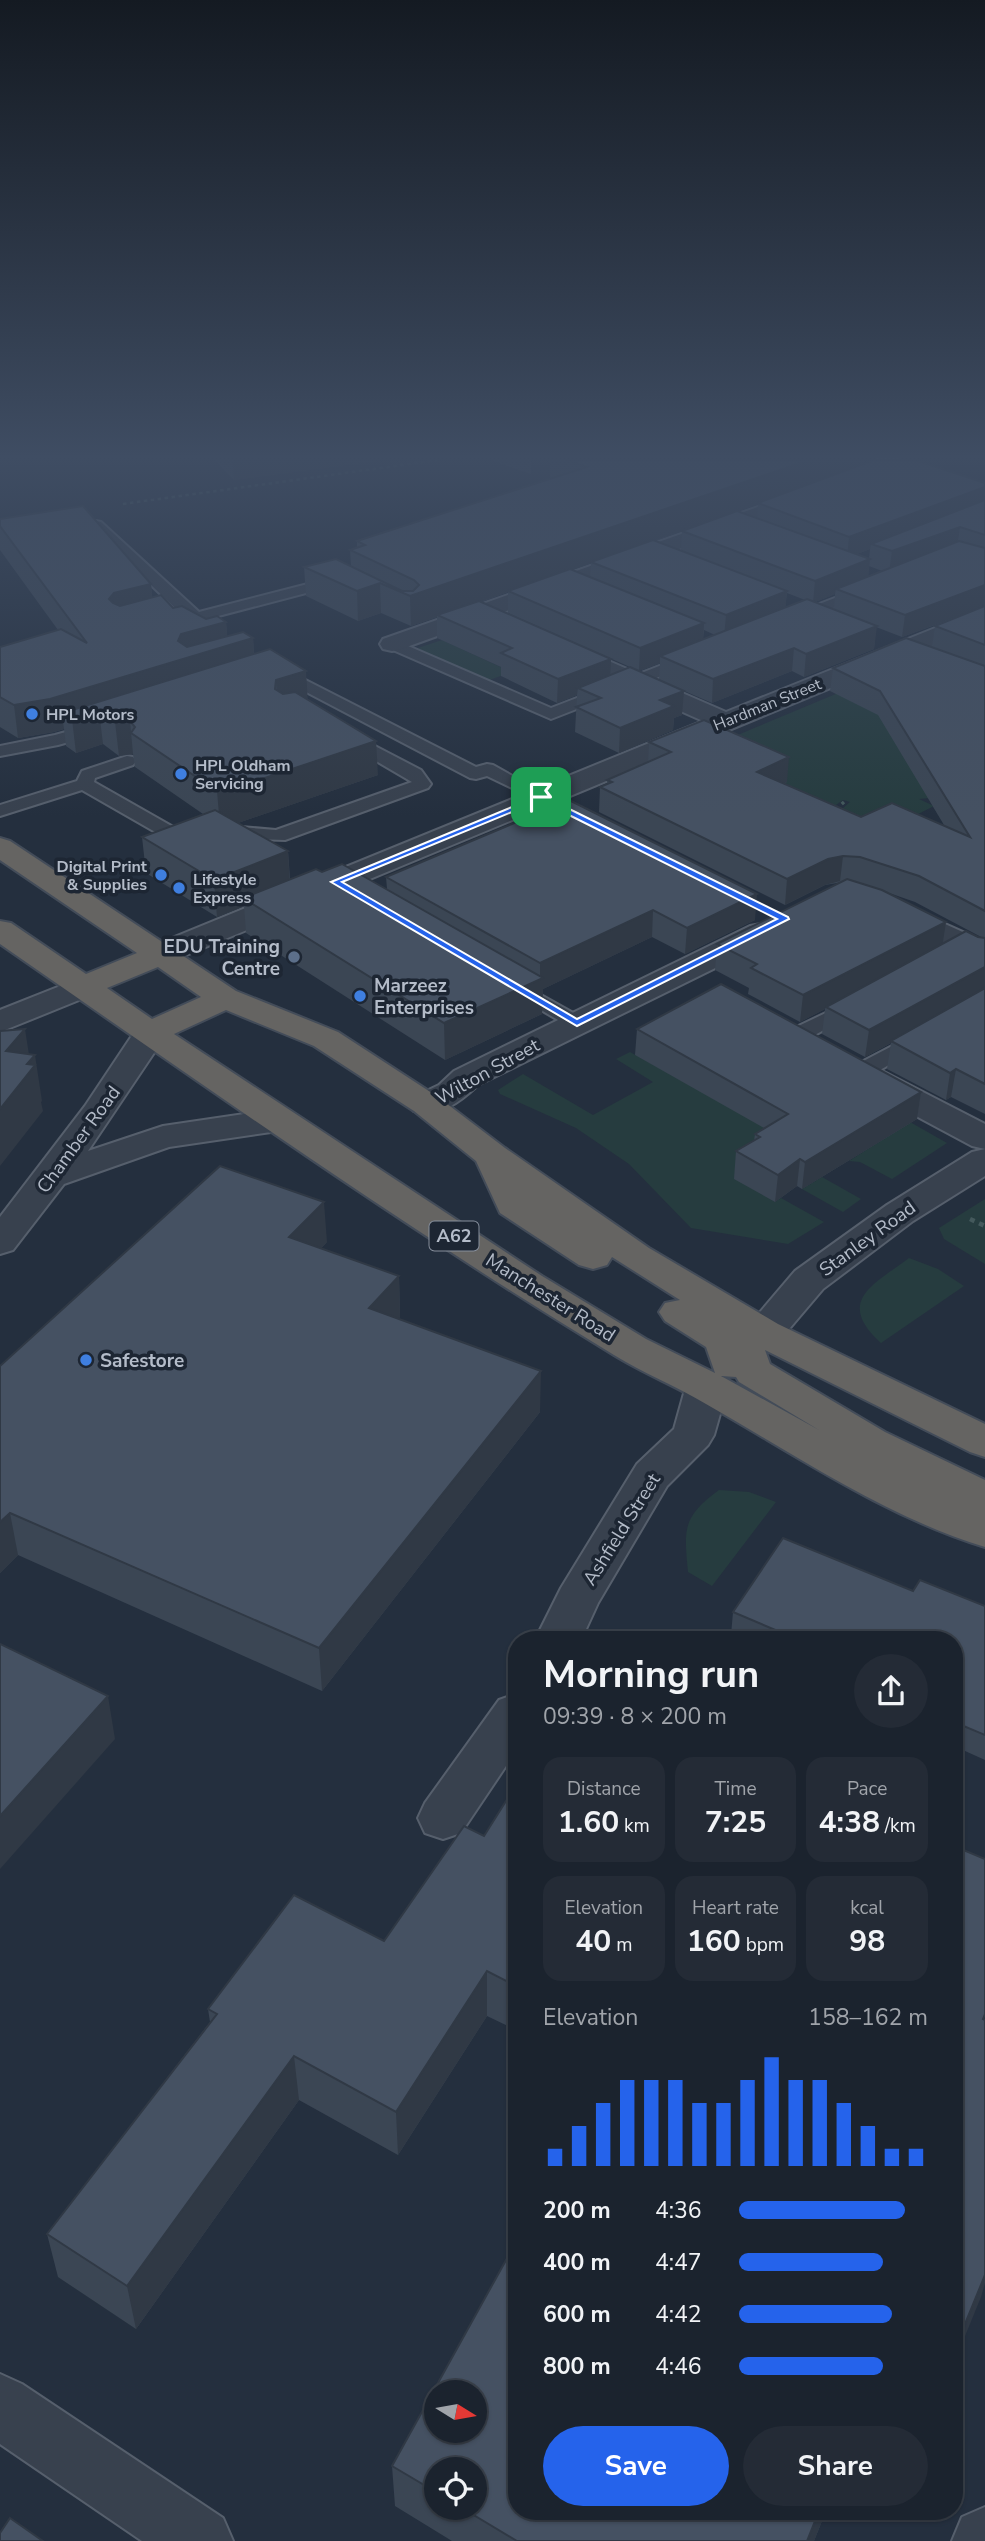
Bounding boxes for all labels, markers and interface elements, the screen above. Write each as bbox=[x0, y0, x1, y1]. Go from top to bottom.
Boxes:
street label: Hardman Street bbox=[710, 673, 825, 737]
place label: HPL Motors bbox=[46, 704, 135, 726]
marker: HPL Motors bbox=[24, 706, 40, 722]
place label: HPL Oldham Servicing bbox=[195, 755, 290, 795]
marker: HPL Oldham Servicing bbox=[173, 766, 189, 782]
pin bbox=[511, 767, 571, 827]
icon: arrive bbox=[522, 778, 560, 816]
place label: Digital Print & Supplies bbox=[57, 856, 148, 896]
marker: Digital Print & Supplies bbox=[153, 867, 169, 883]
place label: Lifestyle Express bbox=[193, 869, 257, 909]
marker: Lifestyle Express bbox=[171, 880, 187, 896]
place label: EDU Training Centre bbox=[164, 934, 280, 982]
marker: EDU Training Centre bbox=[286, 949, 302, 965]
place label: Marzeez Enterprises bbox=[374, 973, 474, 1021]
marker: Marzeez Enterprises bbox=[352, 988, 368, 1004]
street label: Wilton Street bbox=[431, 1032, 545, 1111]
street label: Chamber Road bbox=[31, 1081, 127, 1199]
street label: Stanley Road bbox=[814, 1195, 921, 1283]
road number: A62 bbox=[430, 1222, 478, 1251]
street label: Manchester Road bbox=[481, 1248, 620, 1348]
place label: Safestore bbox=[100, 1348, 184, 1374]
marker: Safestore bbox=[78, 1352, 94, 1368]
street label: Ashfield Street bbox=[577, 1468, 667, 1591]
text: Morning run bbox=[543, 1649, 759, 1700]
button: share bbox=[854, 1654, 928, 1728]
text: 09:39 · 8 × 200 m bbox=[543, 1701, 727, 1732]
text: Distance bbox=[567, 1776, 641, 1802]
text: Time bbox=[714, 1776, 757, 1802]
text: Pace bbox=[847, 1776, 887, 1802]
text: 1.60 bbox=[558, 1802, 619, 1843]
text: 7:25 bbox=[705, 1802, 766, 1843]
text: 4:38 bbox=[818, 1802, 880, 1843]
text: km bbox=[619, 1813, 650, 1839]
text: /km bbox=[880, 1813, 916, 1839]
text: Elevation bbox=[564, 1895, 643, 1921]
text: Heart rate bbox=[692, 1895, 779, 1921]
text: kcal bbox=[850, 1895, 884, 1921]
text: 40 bbox=[575, 1921, 611, 1962]
text: 160 bbox=[687, 1921, 741, 1962]
text: 98 bbox=[849, 1921, 885, 1962]
text: m bbox=[611, 1932, 632, 1958]
text: bpm bbox=[741, 1932, 784, 1958]
text: Elevation bbox=[543, 2002, 638, 2033]
text: 158–162 m bbox=[808, 2002, 928, 2033]
text: 200 m bbox=[543, 2195, 611, 2226]
text: 4:36 bbox=[655, 2195, 702, 2226]
text: 400 m bbox=[543, 2247, 611, 2278]
text: 4:47 bbox=[655, 2247, 702, 2278]
text: 600 m bbox=[543, 2299, 611, 2330]
text: 4:42 bbox=[655, 2299, 702, 2330]
text: 800 m bbox=[543, 2351, 611, 2382]
text: 4:46 bbox=[655, 2351, 702, 2382]
north arrow bbox=[424, 2380, 486, 2443]
map controls bbox=[424, 2380, 487, 2520]
button: Save bbox=[543, 2426, 729, 2506]
button: Share bbox=[743, 2426, 928, 2506]
button: locate bbox=[424, 2457, 487, 2520]

